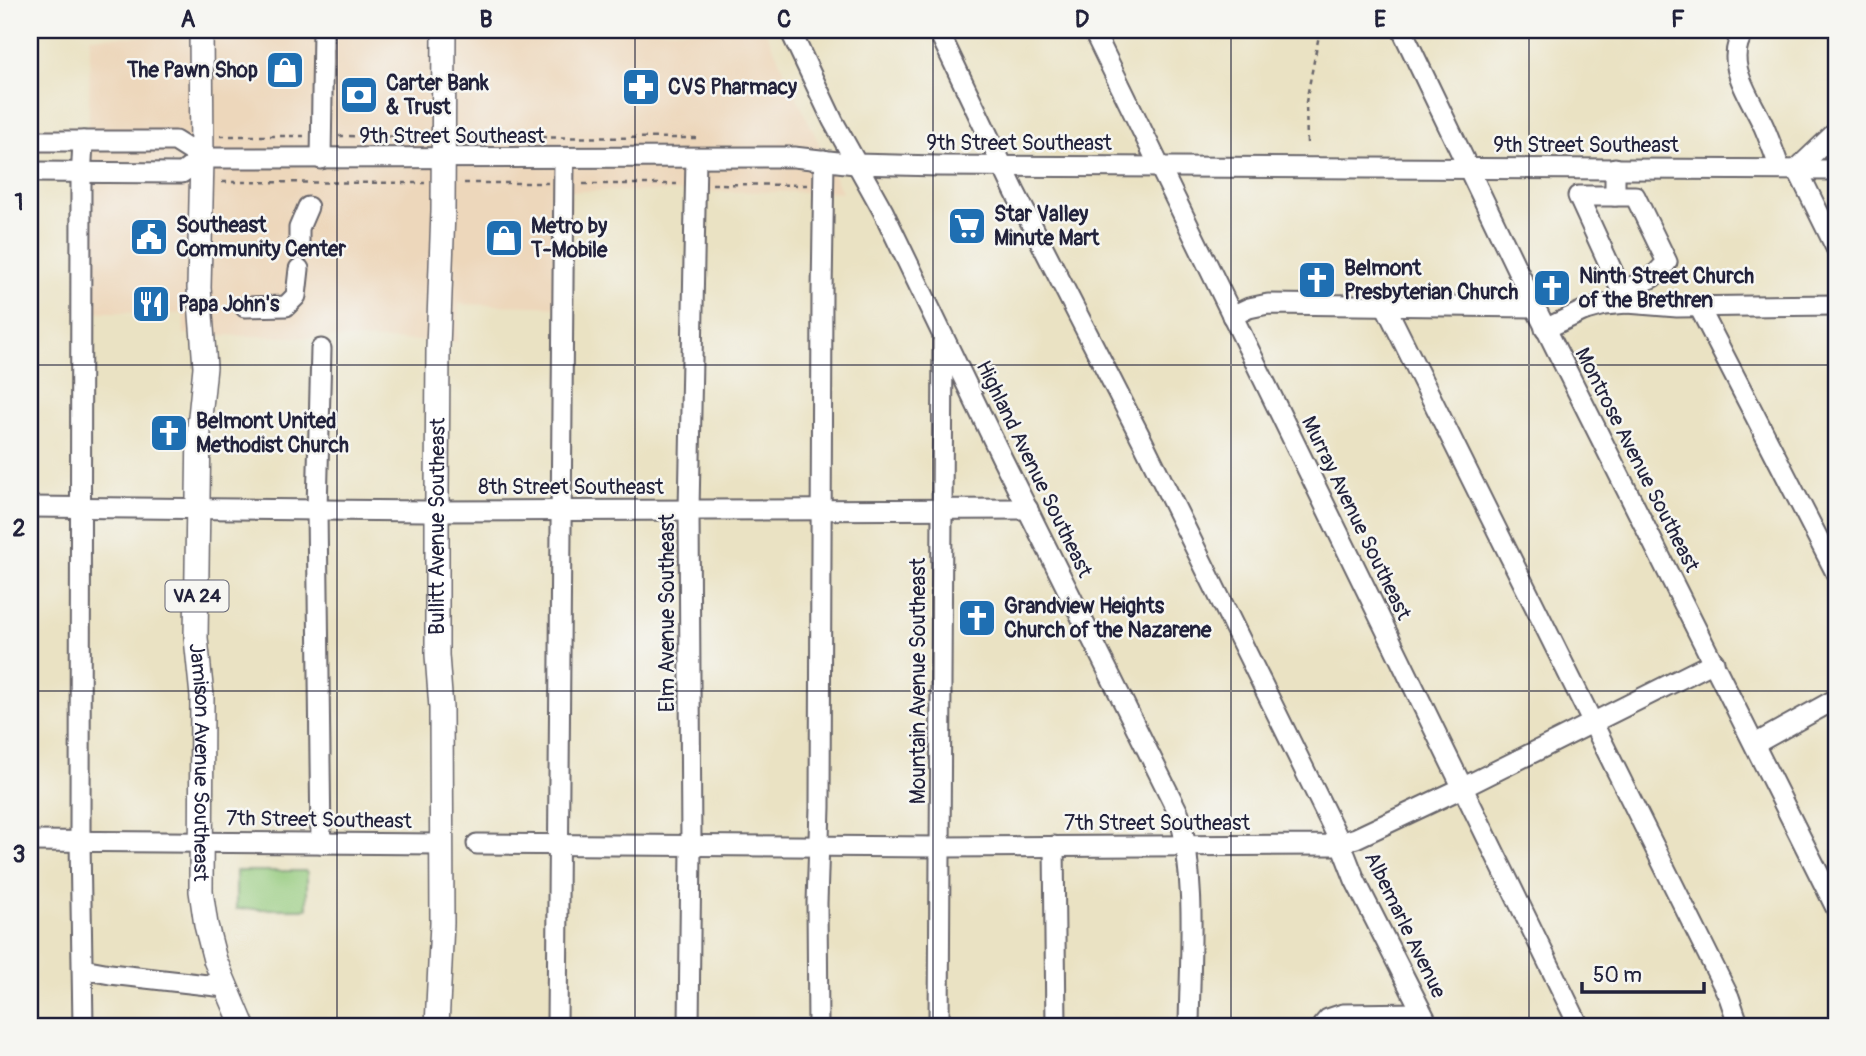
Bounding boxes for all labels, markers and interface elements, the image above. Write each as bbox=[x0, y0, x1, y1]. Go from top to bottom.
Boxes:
text: A bbox=[181, 5, 196, 34]
text: B bbox=[479, 5, 493, 34]
text: C bbox=[777, 5, 791, 34]
text: D bbox=[1075, 5, 1089, 34]
text: E bbox=[1374, 5, 1386, 34]
text: F bbox=[1671, 5, 1685, 34]
shop icon: The Pawn Shop bbox=[264, 49, 306, 91]
place label: The Pawn Shop bbox=[126, 57, 258, 84]
pharmacy icon: CVS Pharmacy bbox=[620, 66, 662, 108]
place label: Carter Bank & Trust bbox=[386, 70, 489, 121]
bank icon: Carter Bank & Trust bbox=[338, 74, 380, 116]
place label: CVS Pharmacy bbox=[668, 74, 797, 101]
street label: 9th Street Southeast bbox=[359, 123, 545, 150]
street label: 9th Street Southeast bbox=[926, 130, 1112, 157]
street label: 9th Street Southeast bbox=[1493, 132, 1679, 159]
text: 1 bbox=[15, 188, 24, 217]
place label: Star Valley Minute Mart bbox=[994, 201, 1100, 252]
supermarket icon: Star Valley Minute Mart bbox=[946, 205, 988, 247]
place label: Southeast Community Center bbox=[176, 212, 346, 263]
place label: Metro by T-Mobile bbox=[530, 213, 608, 264]
public building icon: Southeast Community Center bbox=[128, 216, 170, 258]
shop icon: Metro by T-Mobile bbox=[483, 217, 525, 259]
place label: Belmont Presbyterian Church bbox=[1344, 255, 1518, 306]
church icon: Belmont Presbyterian Church bbox=[1296, 259, 1338, 301]
place label: Ninth Street Church of the Brethren bbox=[1578, 263, 1754, 314]
church icon: Ninth Street Church of the Brethren bbox=[1531, 267, 1573, 309]
restaurant icon: Papa John's bbox=[130, 283, 172, 325]
place label: Papa John's bbox=[178, 291, 280, 318]
street label: Montrose Avenue Southeast bbox=[1569, 343, 1706, 577]
street label: Highland Avenue Southeast bbox=[970, 356, 1099, 582]
place label: Belmont United Methodist Church bbox=[196, 408, 349, 459]
church icon: Belmont United Methodist Church bbox=[148, 412, 190, 454]
street label: Murray Avenue Southeast bbox=[1295, 412, 1417, 625]
street label: Bullitt Avenue Southeast bbox=[423, 417, 451, 635]
street label: 8th Street Southeast bbox=[478, 474, 664, 501]
street label: Elm Avenue Southeast bbox=[654, 513, 681, 712]
text: 2 bbox=[13, 514, 26, 543]
street label: Mountain Avenue Southeast bbox=[905, 557, 932, 804]
road number: VA 24 bbox=[166, 580, 228, 611]
place label: Grandview Heights Church of the Nazarene bbox=[1004, 593, 1212, 644]
church icon: Grandview Heights Church of the Nazarene bbox=[956, 597, 998, 639]
street label: Jamison Avenue Southeast bbox=[183, 642, 216, 882]
street label: 7th Street Southeast bbox=[226, 805, 413, 835]
street label: 7th Street Southeast bbox=[1064, 810, 1250, 837]
text: 3 bbox=[13, 840, 25, 869]
street label: Albemarle Avenue bbox=[1358, 847, 1452, 1003]
scale bar bbox=[1582, 951, 1705, 995]
text: 50 m bbox=[1593, 962, 1642, 989]

